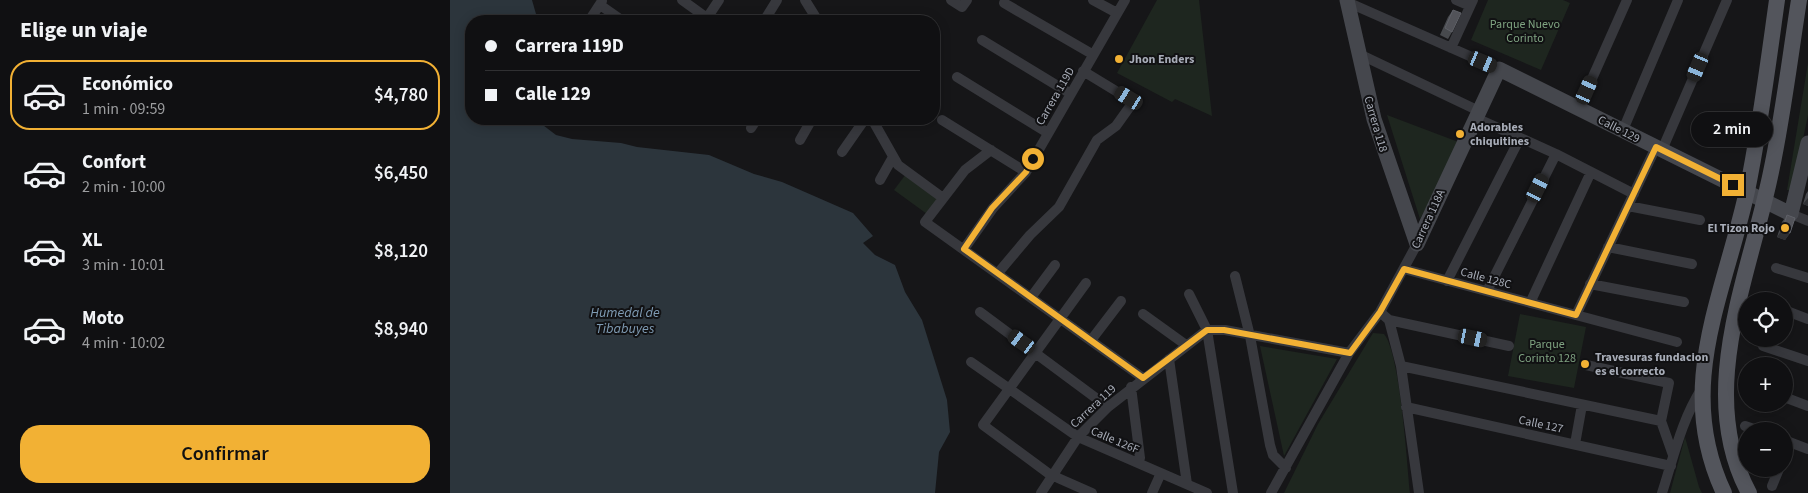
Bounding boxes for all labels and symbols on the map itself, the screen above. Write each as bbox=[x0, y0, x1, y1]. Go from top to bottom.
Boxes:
park label: Parque Nuevo Corinto bbox=[1490, 16, 1560, 47]
car bbox=[1466, 49, 1499, 75]
car bbox=[1685, 50, 1710, 84]
place label: Jhon Enders bbox=[1129, 51, 1194, 68]
marker: Jhon Enders bbox=[1113, 53, 1125, 65]
street label: Carrera 119D bbox=[1032, 64, 1079, 129]
car bbox=[1574, 73, 1599, 107]
car bbox=[1112, 84, 1145, 112]
street label: Carrera 118 bbox=[1359, 94, 1392, 154]
street label: Calle 129 bbox=[1595, 112, 1643, 147]
callout: 2 min bbox=[1692, 112, 1774, 148]
place label: Adorables chiquitines bbox=[1469, 119, 1529, 150]
marker: Adorables chiquitines bbox=[1454, 128, 1466, 140]
route start bbox=[1022, 148, 1044, 170]
car bbox=[1524, 171, 1551, 205]
route end bbox=[1722, 174, 1744, 196]
street label: Carrera 118A bbox=[1407, 186, 1450, 252]
place label: El Tizon Rojo bbox=[1707, 220, 1775, 237]
marker: El Tizon Rojo bbox=[1779, 222, 1791, 234]
street label: Calle 128C bbox=[1458, 264, 1513, 293]
water label: Humedal de Tibabuyes bbox=[590, 303, 660, 339]
car bbox=[1005, 327, 1038, 357]
car bbox=[1456, 328, 1489, 348]
park label: Parque Corinto 128 bbox=[1518, 336, 1576, 367]
place label: Travesuras fundacion es el correcto bbox=[1595, 349, 1708, 380]
marker: Travesuras fundacion es el correcto bbox=[1579, 358, 1591, 370]
street label: Carrera 119 bbox=[1067, 381, 1120, 432]
street label: Calle 127 bbox=[1517, 411, 1565, 438]
street label: Calle 126F bbox=[1088, 423, 1142, 458]

